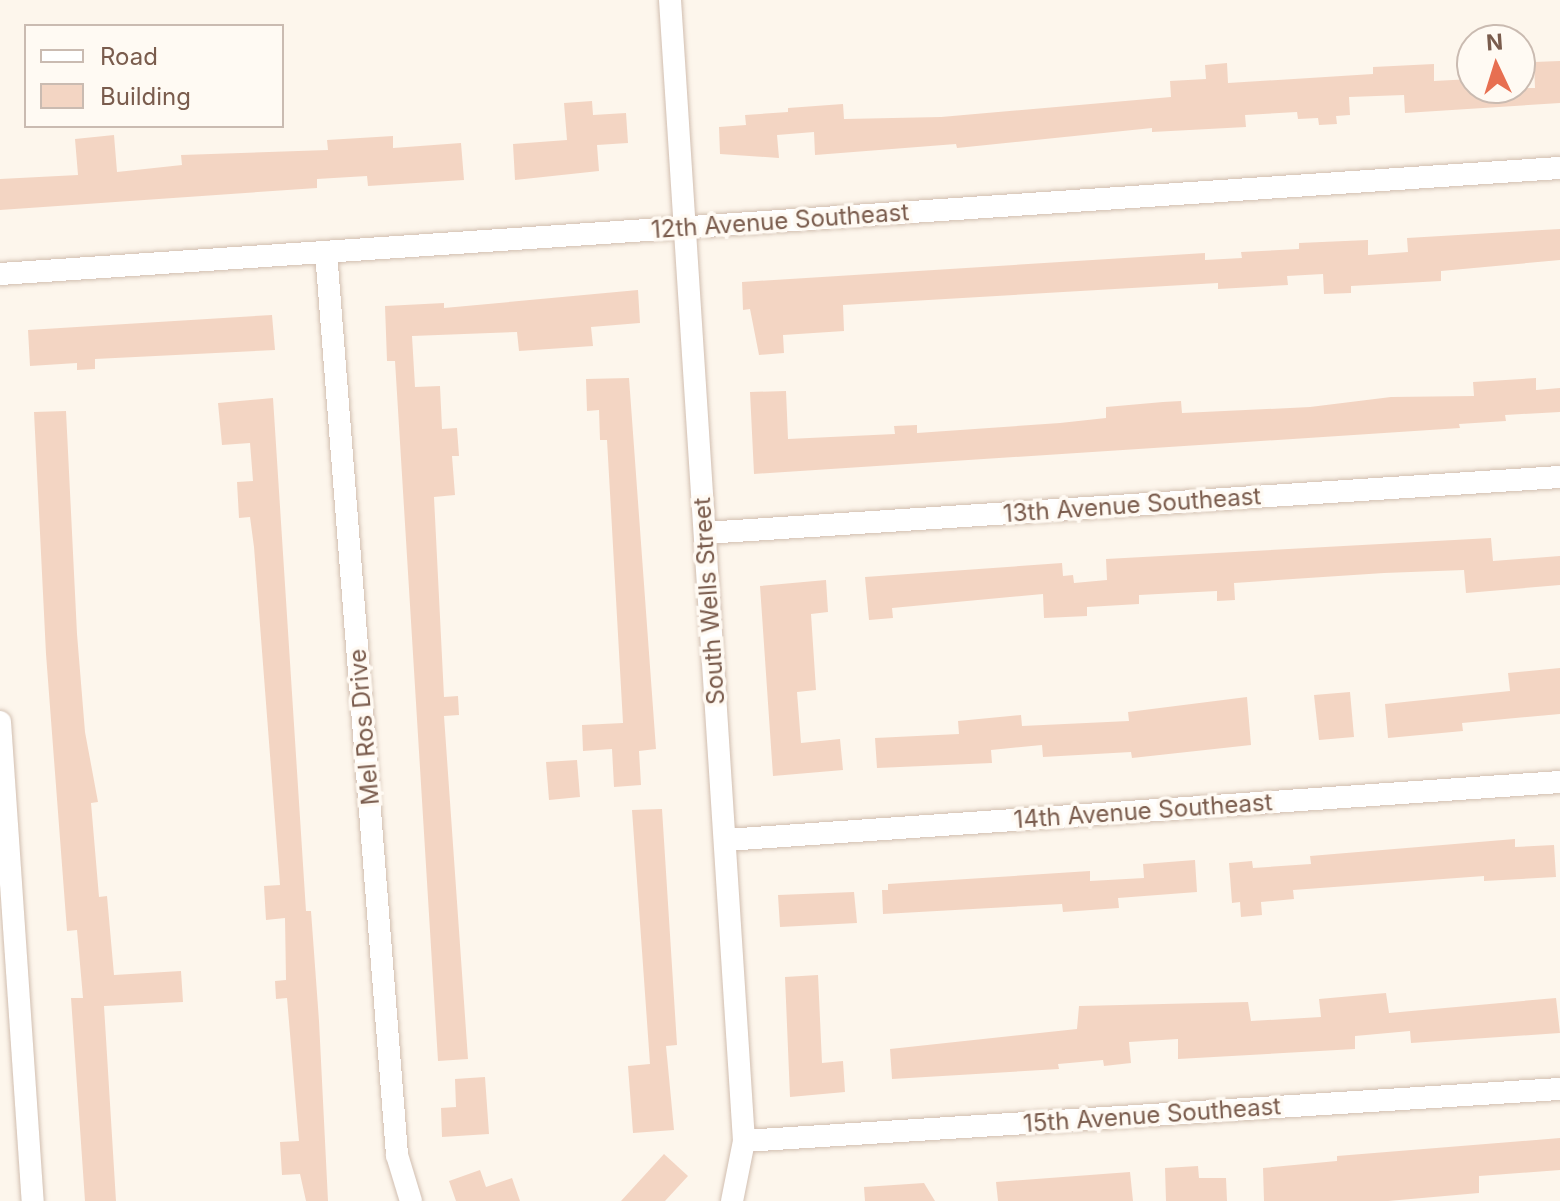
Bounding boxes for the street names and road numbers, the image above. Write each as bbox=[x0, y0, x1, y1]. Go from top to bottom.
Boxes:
street label: 12th Avenue Southeast bbox=[650, 198, 910, 244]
street label: 13th Avenue Southeast bbox=[1002, 482, 1262, 528]
street label: South Wells Street bbox=[687, 496, 731, 706]
street label: Mel Ros Drive bbox=[343, 648, 385, 806]
street label: 14th Avenue Southeast bbox=[1013, 788, 1273, 834]
street label: 15th Avenue Southeast bbox=[1022, 1092, 1282, 1138]

